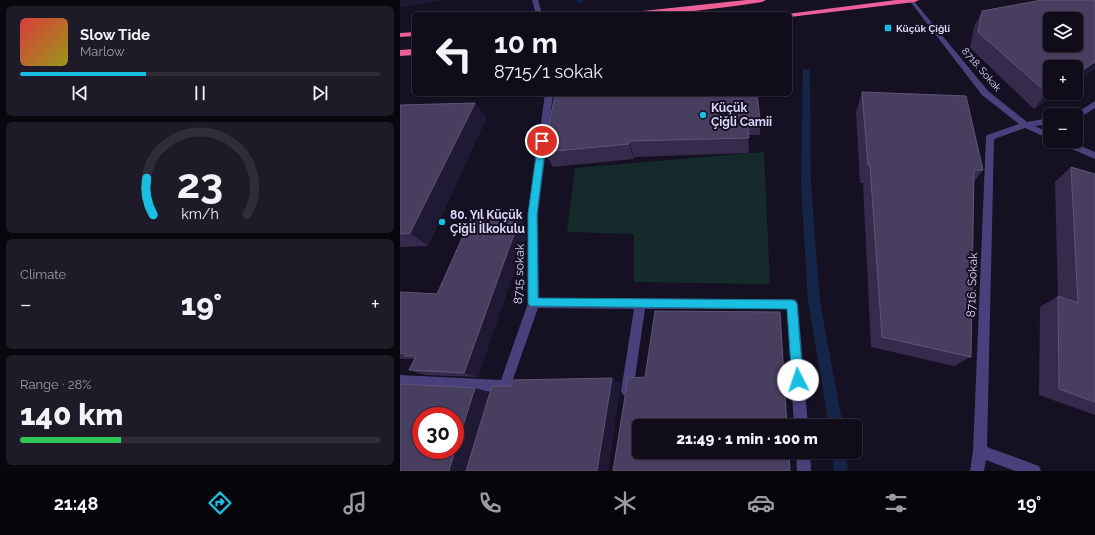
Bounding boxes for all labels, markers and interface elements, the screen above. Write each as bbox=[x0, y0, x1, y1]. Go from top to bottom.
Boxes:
map controls bbox=[1043, 12, 1083, 148]
button: layers bbox=[1043, 12, 1083, 52]
marker: Küçük Çiğli bbox=[883, 23, 893, 33]
place label: Küçük Çiğli bbox=[896, 23, 950, 34]
text: Slow Tide bbox=[80, 26, 150, 44]
text: 10 m bbox=[494, 27, 558, 60]
icon: left bbox=[428, 28, 480, 80]
text: Marlow bbox=[80, 44, 125, 59]
street label: 8718. Sokak bbox=[960, 45, 1004, 94]
button: + bbox=[1043, 60, 1083, 100]
text: 8715/1 sokak bbox=[494, 61, 603, 82]
icon: previous bbox=[69, 82, 91, 104]
icon: pause bbox=[189, 82, 211, 104]
icon: next bbox=[309, 82, 331, 104]
place label: Küçük Çiğli Camii bbox=[711, 101, 772, 129]
button: − bbox=[1043, 108, 1083, 148]
marker: Küçük Çiğli Camii bbox=[698, 110, 708, 120]
pin bbox=[525, 124, 559, 158]
icon: arrive bbox=[531, 130, 553, 152]
text: 23 bbox=[177, 159, 223, 208]
text: km/h bbox=[181, 206, 219, 222]
place label: 80. Yıl Küçük Çiğli İlkokulu bbox=[450, 208, 525, 236]
marker: 80. Yıl Küçük Çiğli İlkokulu bbox=[437, 217, 447, 227]
street label: 8715 sokak bbox=[511, 243, 527, 304]
street label: 8716. Sokak bbox=[964, 252, 980, 318]
text: Climate bbox=[20, 267, 66, 282]
text: 19° bbox=[181, 287, 222, 322]
text: − bbox=[20, 291, 32, 317]
text: + bbox=[371, 291, 380, 317]
position arrow bbox=[777, 359, 819, 401]
text: Range · 28% bbox=[20, 377, 92, 392]
text: 140 km bbox=[20, 397, 123, 432]
speed limit sign: 30 bbox=[412, 407, 464, 459]
text: 21:49 · 1 min · 100 m bbox=[676, 430, 818, 448]
icon: directions bbox=[206, 489, 234, 517]
icon: music bbox=[341, 489, 369, 517]
icon: phone bbox=[476, 489, 504, 517]
icon: climate bbox=[611, 489, 639, 517]
icon: car bbox=[747, 489, 775, 517]
icon: filters bbox=[882, 489, 910, 517]
text: 21:48 bbox=[54, 493, 98, 514]
text: 19° bbox=[1017, 493, 1041, 514]

